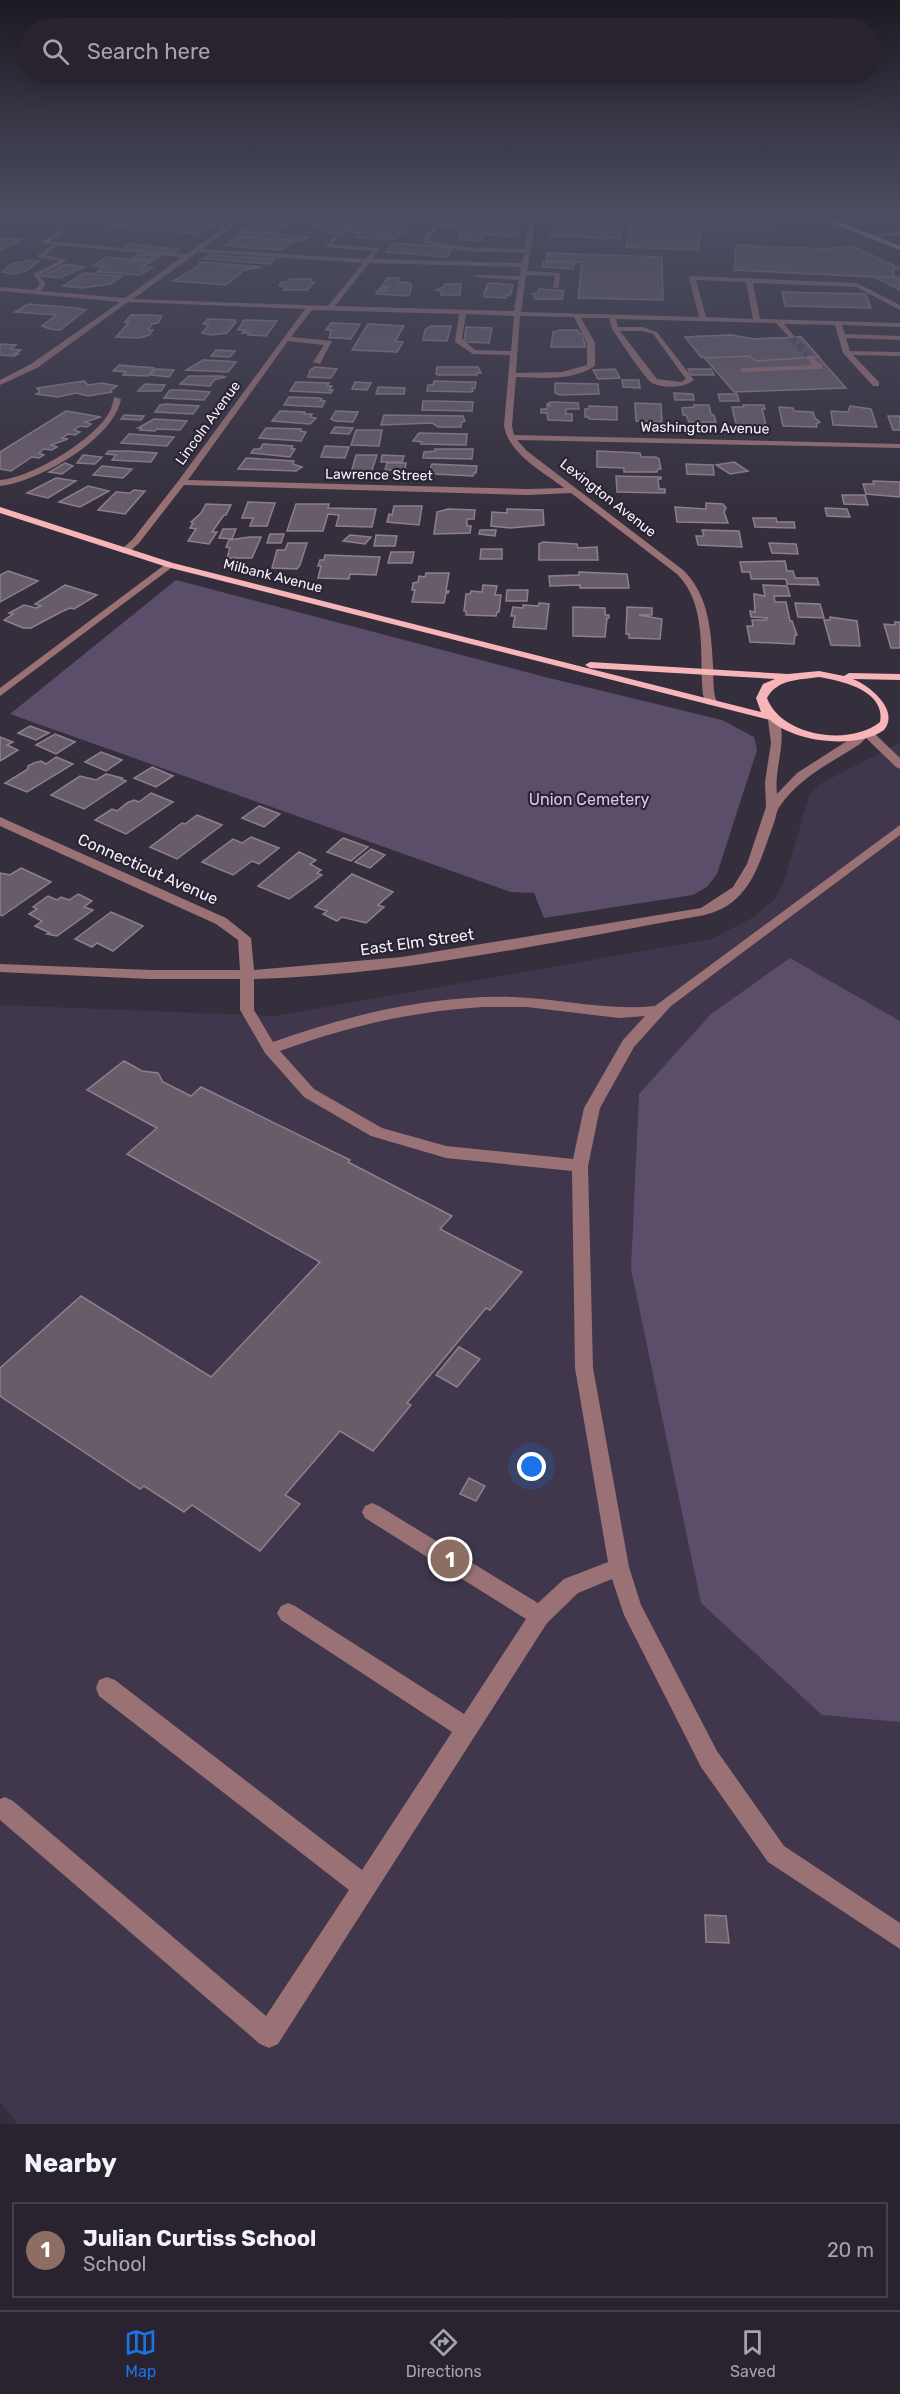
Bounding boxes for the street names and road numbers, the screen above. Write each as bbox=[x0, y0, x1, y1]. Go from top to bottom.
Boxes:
street label: Lincoln Avenue bbox=[172, 378, 244, 468]
street label: Washington Avenue bbox=[641, 418, 770, 438]
street label: Lexington Avenue bbox=[557, 455, 660, 541]
street label: Lawrence Street bbox=[325, 466, 434, 484]
street label: Milbank Avenue bbox=[222, 555, 325, 597]
street label: Connecticut Avenue bbox=[75, 830, 221, 908]
street label: East Elm Street bbox=[359, 925, 475, 959]

